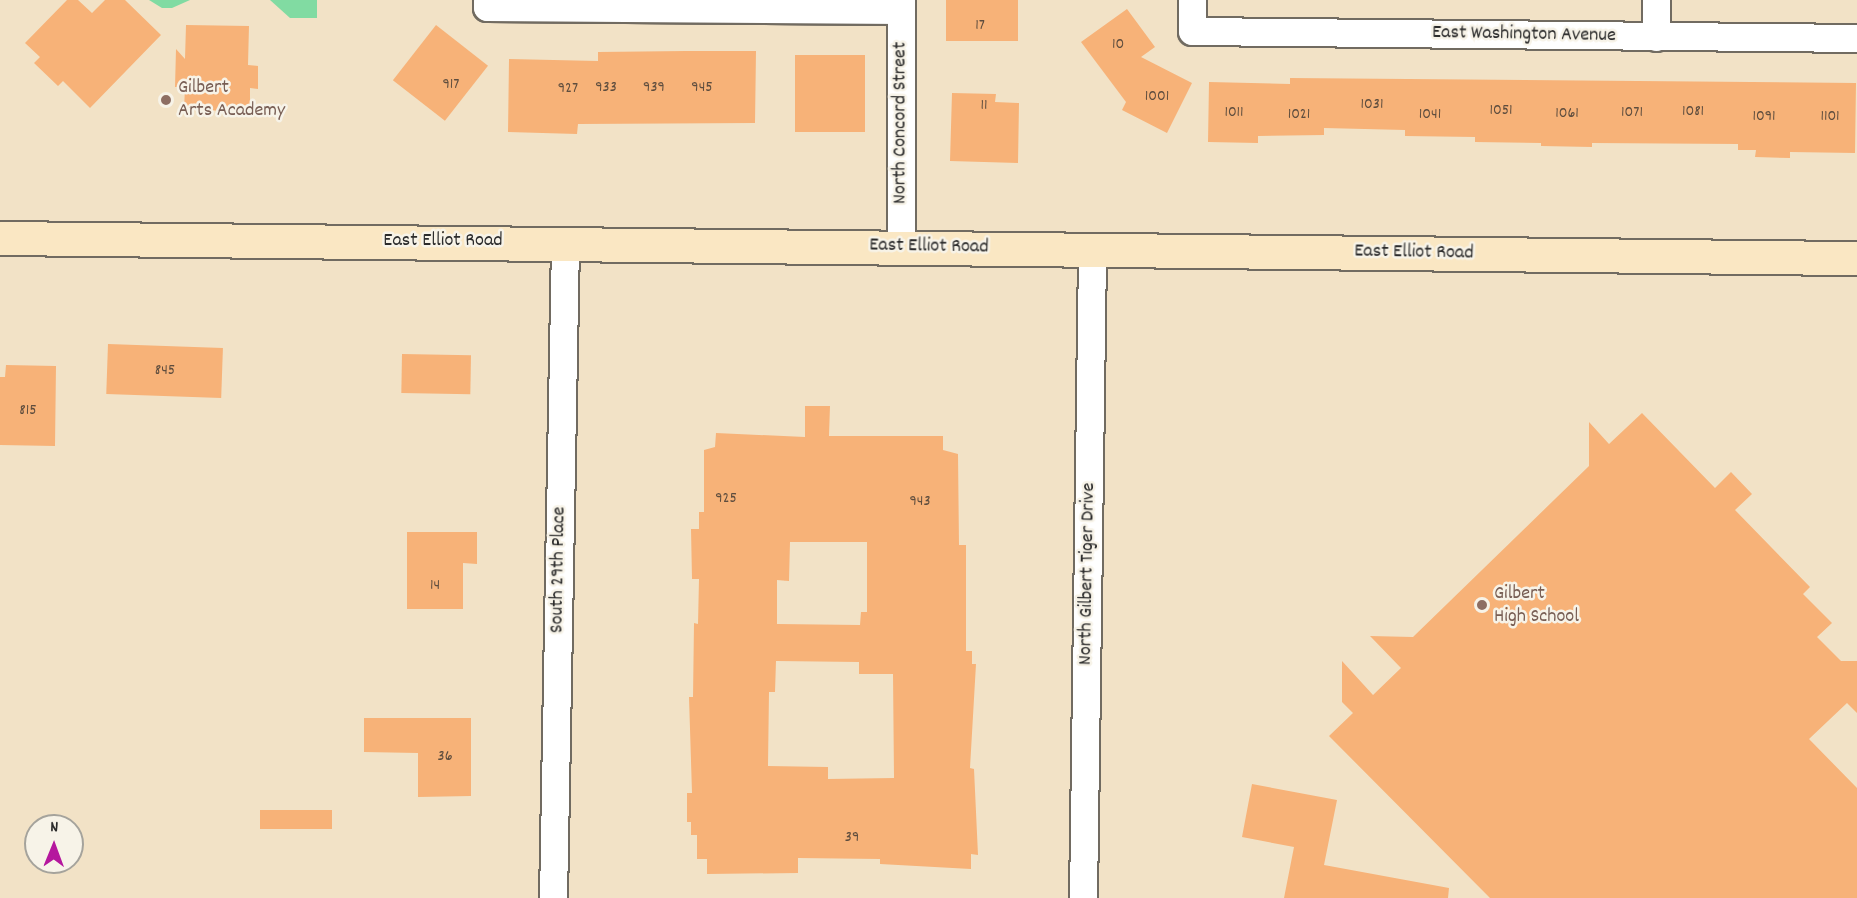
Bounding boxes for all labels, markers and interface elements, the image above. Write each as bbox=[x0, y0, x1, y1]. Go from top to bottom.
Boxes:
house number: 17 bbox=[975, 16, 985, 36]
street label: East Washington Avenue bbox=[1432, 21, 1616, 49]
house number: 10 bbox=[1112, 35, 1124, 55]
street label: North Concord Street bbox=[889, 42, 913, 204]
house number: 917 bbox=[443, 75, 459, 95]
place label: Gilbert Arts Academy bbox=[178, 77, 285, 124]
house number: 933 bbox=[595, 78, 617, 98]
house number: 939 bbox=[643, 78, 665, 98]
house number: 945 bbox=[691, 78, 713, 98]
house number: 927 bbox=[558, 79, 578, 99]
house number: 1001 bbox=[1145, 87, 1169, 107]
marker: Gilbert Arts Academy bbox=[159, 93, 173, 107]
house number: 1031 bbox=[1361, 95, 1383, 115]
house number: 11 bbox=[980, 96, 988, 116]
house number: 1051 bbox=[1489, 101, 1513, 121]
house number: 1081 bbox=[1682, 102, 1704, 122]
house number: 1011 bbox=[1224, 103, 1244, 123]
house number: 1071 bbox=[1621, 103, 1643, 123]
house number: 1061 bbox=[1555, 104, 1579, 124]
house number: 1021 bbox=[1288, 105, 1310, 125]
house number: 1041 bbox=[1419, 105, 1441, 125]
house number: 1091 bbox=[1752, 107, 1776, 127]
house number: 1101 bbox=[1820, 107, 1840, 127]
street label: East Elliot Road bbox=[383, 229, 503, 253]
street label: East Elliot Road bbox=[869, 234, 989, 260]
street label: East Elliot Road bbox=[1354, 240, 1474, 266]
house number: 845 bbox=[155, 361, 175, 381]
house number: 815 bbox=[19, 401, 37, 421]
street label: North Gilbert Tiger Drive bbox=[1074, 483, 1102, 665]
house number: 925 bbox=[715, 489, 737, 509]
house number: 943 bbox=[909, 492, 931, 512]
street label: South 29th Place bbox=[546, 507, 572, 633]
house number: 14 bbox=[430, 576, 440, 596]
place label: Gilbert High School bbox=[1494, 582, 1579, 629]
marker: Gilbert High School bbox=[1475, 598, 1489, 612]
house number: 36 bbox=[438, 747, 452, 767]
north arrow bbox=[24, 814, 84, 874]
text: N bbox=[50, 816, 58, 839]
house number: 39 bbox=[845, 828, 859, 848]

